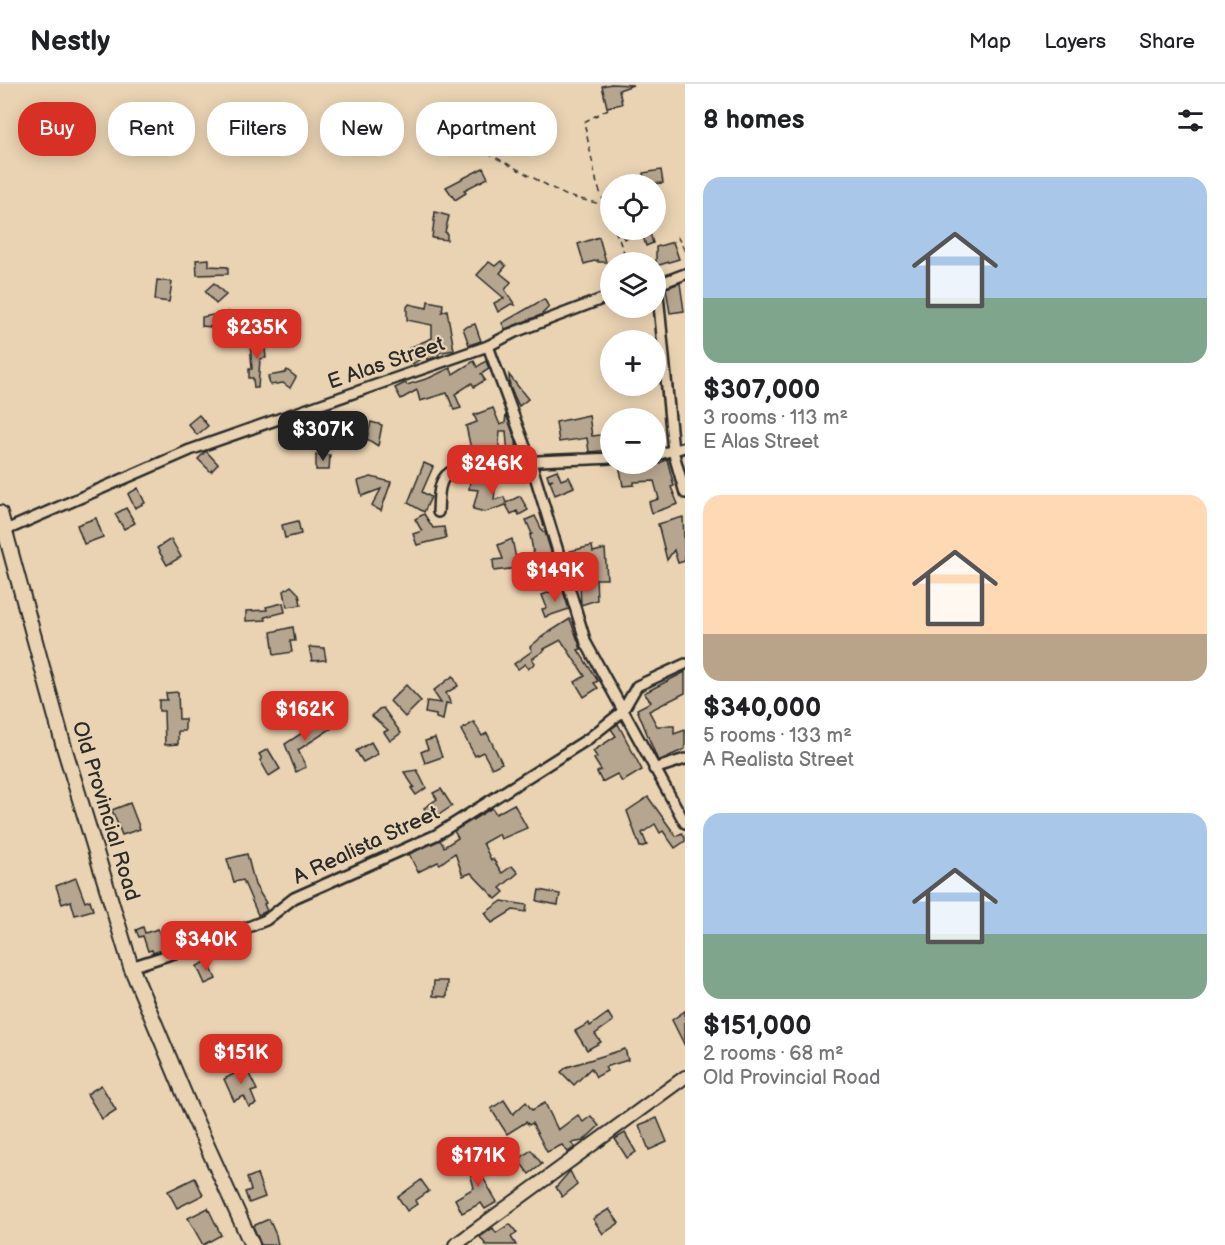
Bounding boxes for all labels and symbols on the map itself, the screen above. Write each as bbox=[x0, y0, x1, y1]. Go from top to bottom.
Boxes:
pin: $235K bbox=[215, 309, 299, 360]
street label: E Alas Street bbox=[324, 331, 448, 395]
pin: $307K bbox=[281, 411, 365, 462]
pin: $246K bbox=[450, 445, 534, 496]
pin: $149K bbox=[513, 552, 597, 603]
pin: $162K bbox=[263, 691, 347, 742]
street label: Old Provincial Road bbox=[67, 718, 145, 904]
street label: A Realista Street bbox=[289, 800, 444, 890]
pin: $340K bbox=[164, 921, 248, 972]
pin: $151K bbox=[199, 1034, 283, 1085]
pin: $171K bbox=[436, 1137, 520, 1188]

